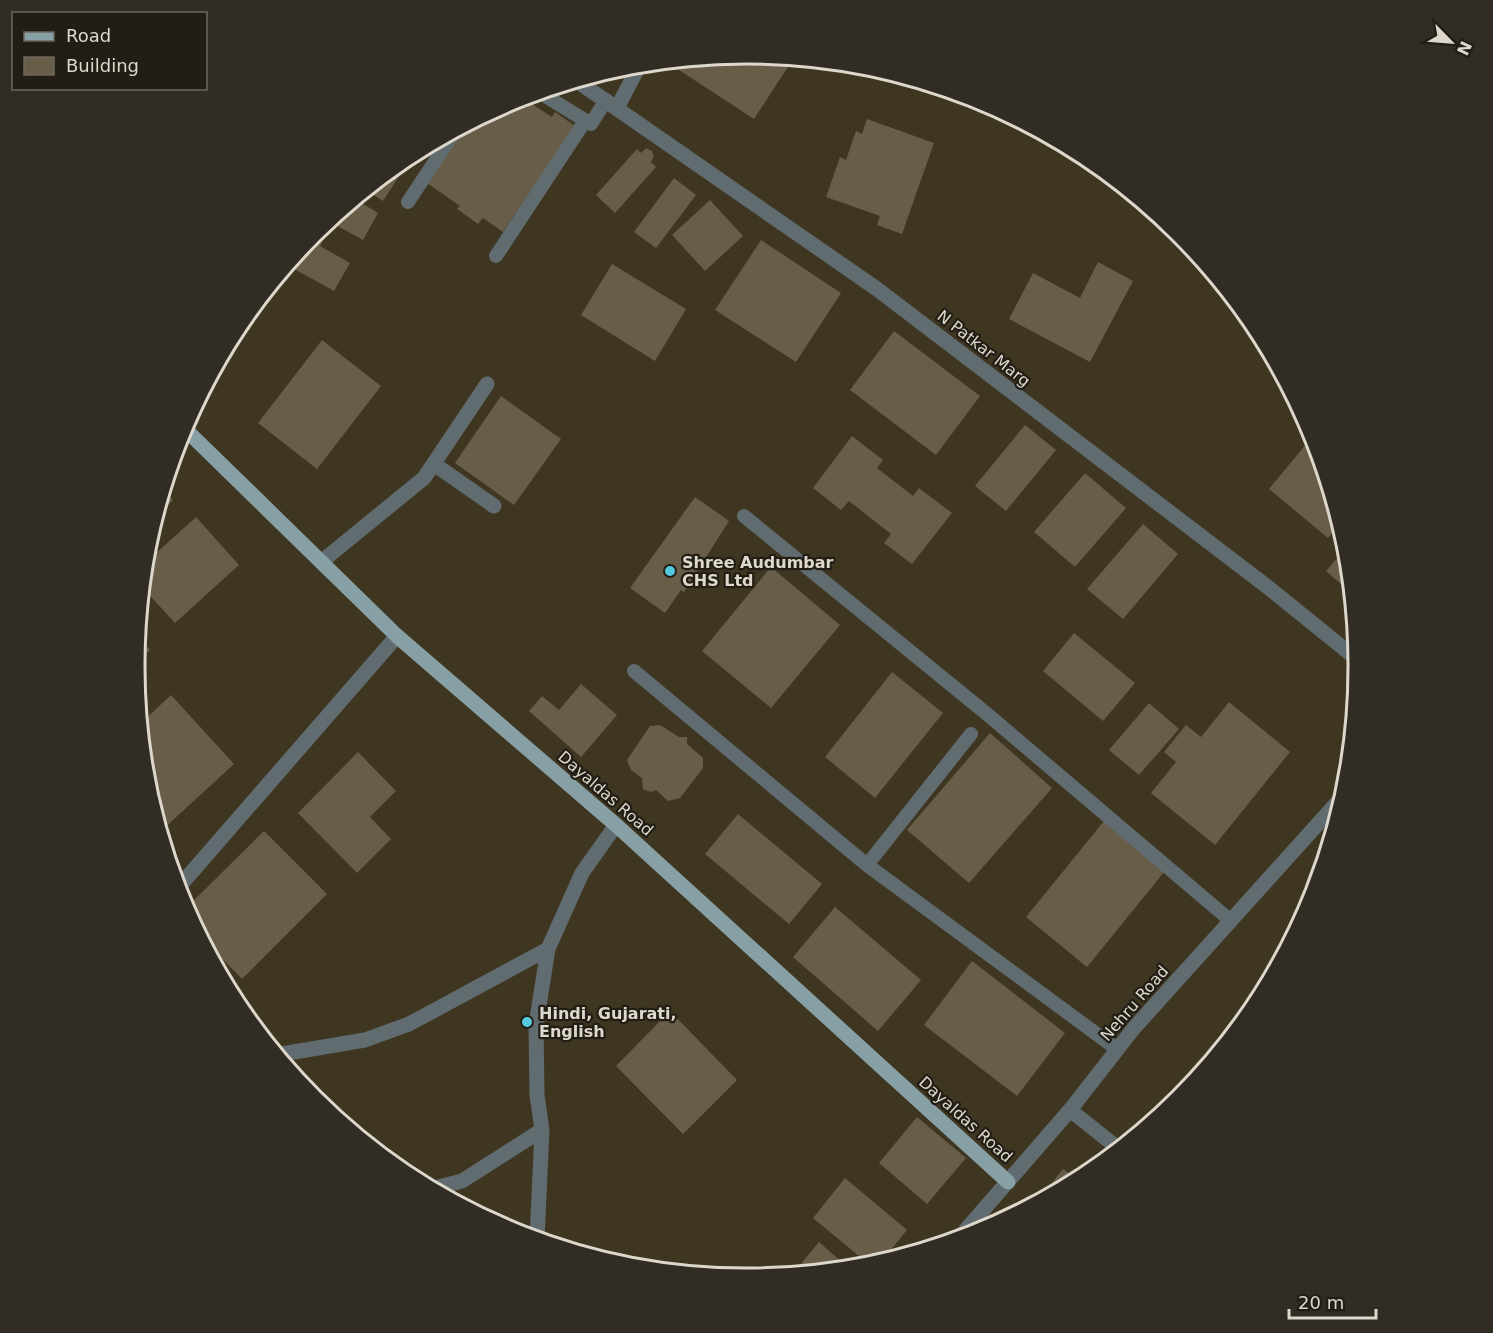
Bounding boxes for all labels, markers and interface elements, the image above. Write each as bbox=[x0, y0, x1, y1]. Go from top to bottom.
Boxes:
legend bbox=[12, 12, 207, 90]
north arrow bbox=[1421, 12, 1481, 72]
text: Road bbox=[66, 25, 111, 46]
text: N bbox=[1453, 38, 1476, 58]
text: Building bbox=[66, 55, 139, 76]
street label: N Patkar Marg bbox=[933, 306, 1034, 391]
place label: Shree Audumbar CHS Ltd bbox=[682, 553, 834, 590]
marker: Shree Audumbar CHS Ltd bbox=[663, 564, 677, 578]
street label: Dayaldas Road bbox=[554, 747, 657, 840]
street label: Nehru Road bbox=[1096, 962, 1172, 1045]
place label: Hindi, Gujarati, English bbox=[539, 1004, 677, 1041]
marker: Hindi, Gujarati, English bbox=[520, 1015, 534, 1029]
street label: Dayaldas Road bbox=[915, 1072, 1016, 1166]
scale bar bbox=[1289, 1282, 1376, 1320]
text: 20 m bbox=[1298, 1292, 1344, 1313]

